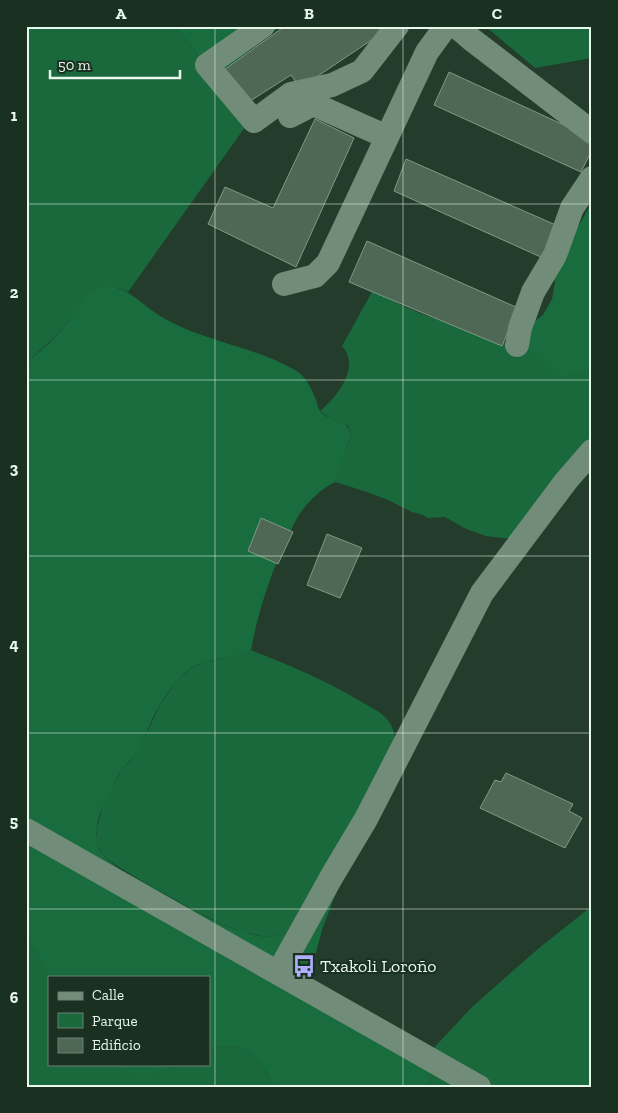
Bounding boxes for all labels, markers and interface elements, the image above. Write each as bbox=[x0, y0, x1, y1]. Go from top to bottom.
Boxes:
text: A bbox=[116, 4, 127, 23]
text: B bbox=[304, 4, 314, 23]
text: C bbox=[492, 4, 502, 23]
scale bar bbox=[50, 48, 180, 80]
text: 50 m bbox=[58, 56, 91, 74]
text: 1 bbox=[11, 106, 18, 125]
text: 2 bbox=[10, 283, 19, 302]
text: 3 bbox=[10, 459, 19, 478]
text: 4 bbox=[9, 635, 19, 654]
text: 5 bbox=[10, 812, 18, 831]
bus stop icon: Txakoli Loroño bbox=[291, 953, 317, 979]
place label: Txakoli Loroño bbox=[320, 955, 437, 977]
legend bbox=[48, 976, 210, 1066]
text: Calle bbox=[92, 986, 124, 1004]
text: 6 bbox=[10, 988, 19, 1007]
text: Parque bbox=[92, 1012, 138, 1030]
text: Edificio bbox=[92, 1036, 141, 1054]

